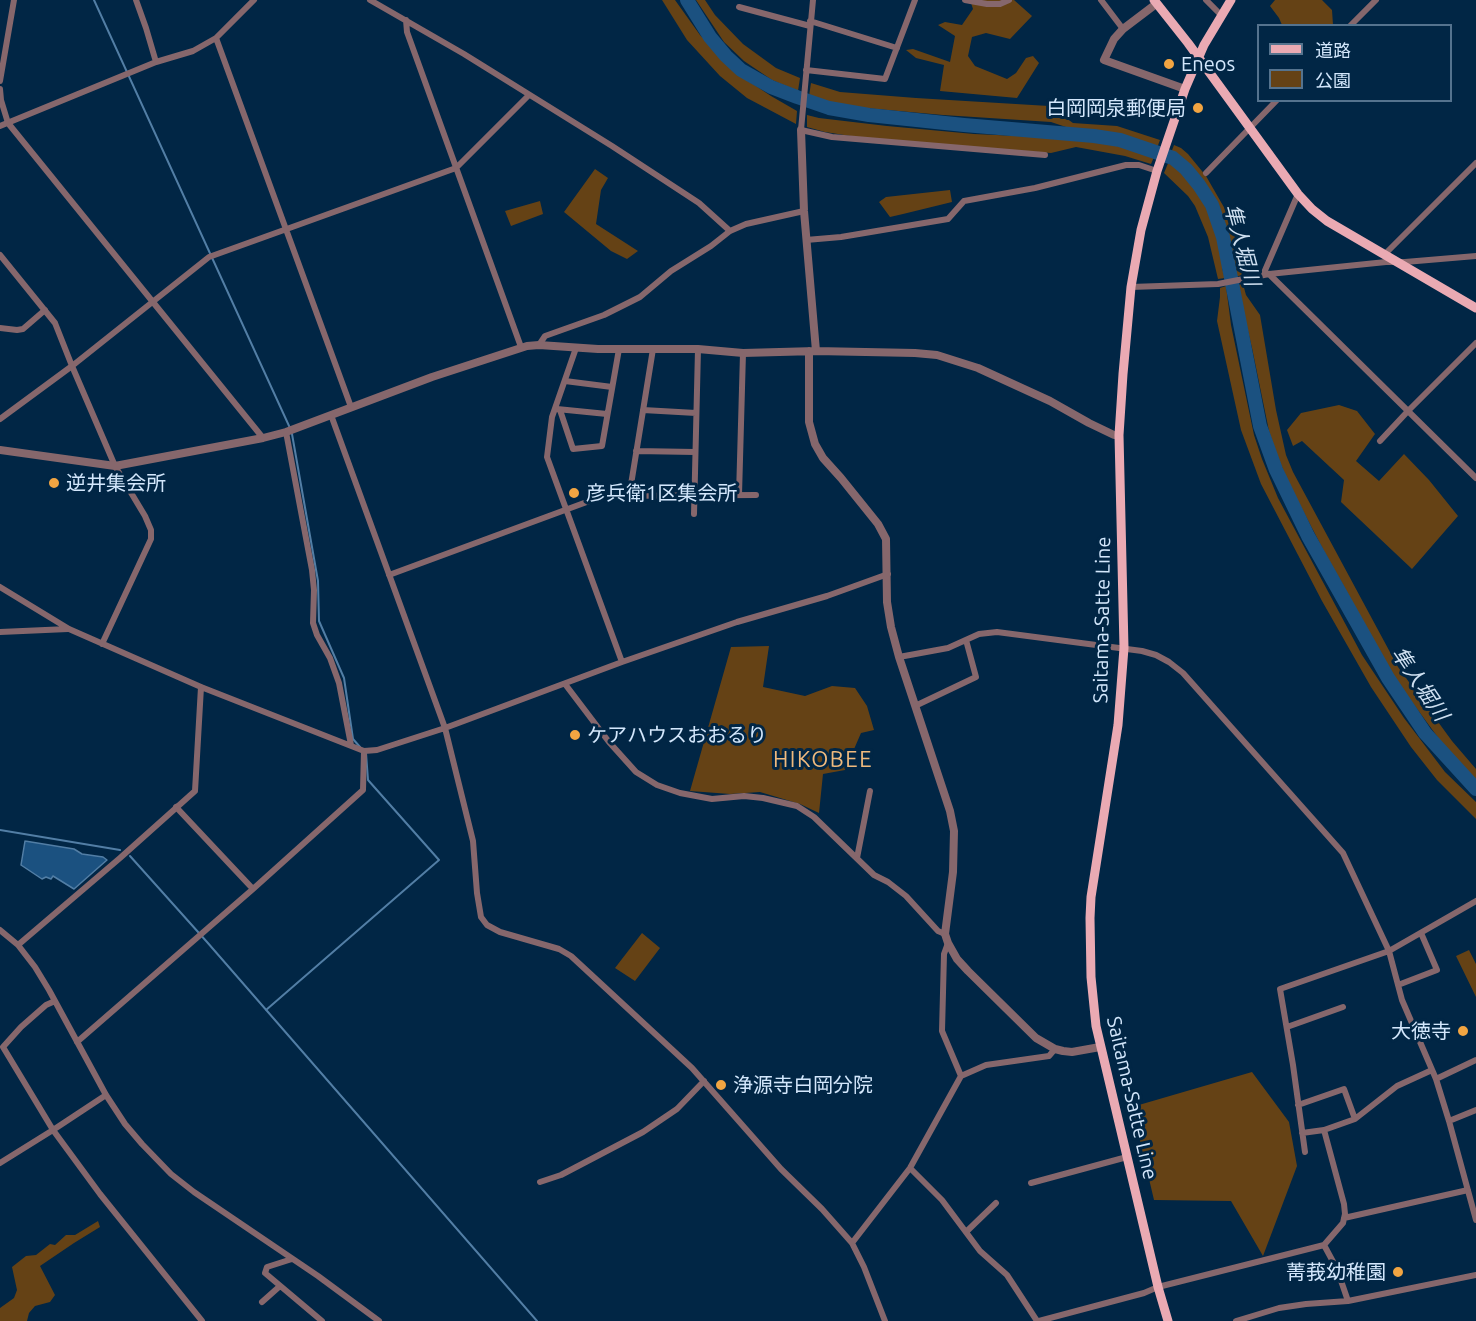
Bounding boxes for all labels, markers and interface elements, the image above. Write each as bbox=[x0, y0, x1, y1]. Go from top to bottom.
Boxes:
legend bbox=[1257, 24, 1452, 102]
text: 道路 bbox=[1315, 40, 1351, 60]
place label: Eneos bbox=[1181, 52, 1235, 76]
marker: Eneos bbox=[1162, 57, 1176, 71]
text: 公園 bbox=[1315, 70, 1351, 90]
place label: 白岡岡泉郵便局 bbox=[1046, 96, 1186, 120]
marker: 白岡岡泉郵便局 bbox=[1191, 101, 1205, 115]
water label: 隼人堀川 bbox=[1219, 201, 1265, 289]
place label: 逆井集会所 bbox=[66, 471, 166, 495]
marker: 逆井集会所 bbox=[47, 476, 61, 490]
place label: 彦兵衛1区集会所 bbox=[586, 481, 737, 505]
marker: 彦兵衛1区集会所 bbox=[567, 486, 581, 500]
street label: Saitama-Satte Line bbox=[1089, 536, 1115, 704]
water label: 隼人堀川 bbox=[1386, 642, 1454, 726]
place label: ケアハウスおおるり bbox=[587, 723, 767, 747]
marker: ケアハウスおおるり bbox=[568, 728, 582, 742]
district label: HIKOBEE bbox=[773, 747, 873, 773]
street label: Saitama-Satte Line bbox=[1102, 1014, 1162, 1182]
place label: 大徳寺 bbox=[1391, 1019, 1451, 1043]
marker: 大徳寺 bbox=[1456, 1024, 1470, 1038]
place label: 浄源寺白岡分院 bbox=[733, 1073, 873, 1097]
marker: 浄源寺白岡分院 bbox=[714, 1078, 728, 1092]
place label: 菁莪幼稚園 bbox=[1286, 1260, 1386, 1284]
marker: 菁莪幼稚園 bbox=[1391, 1265, 1405, 1279]

